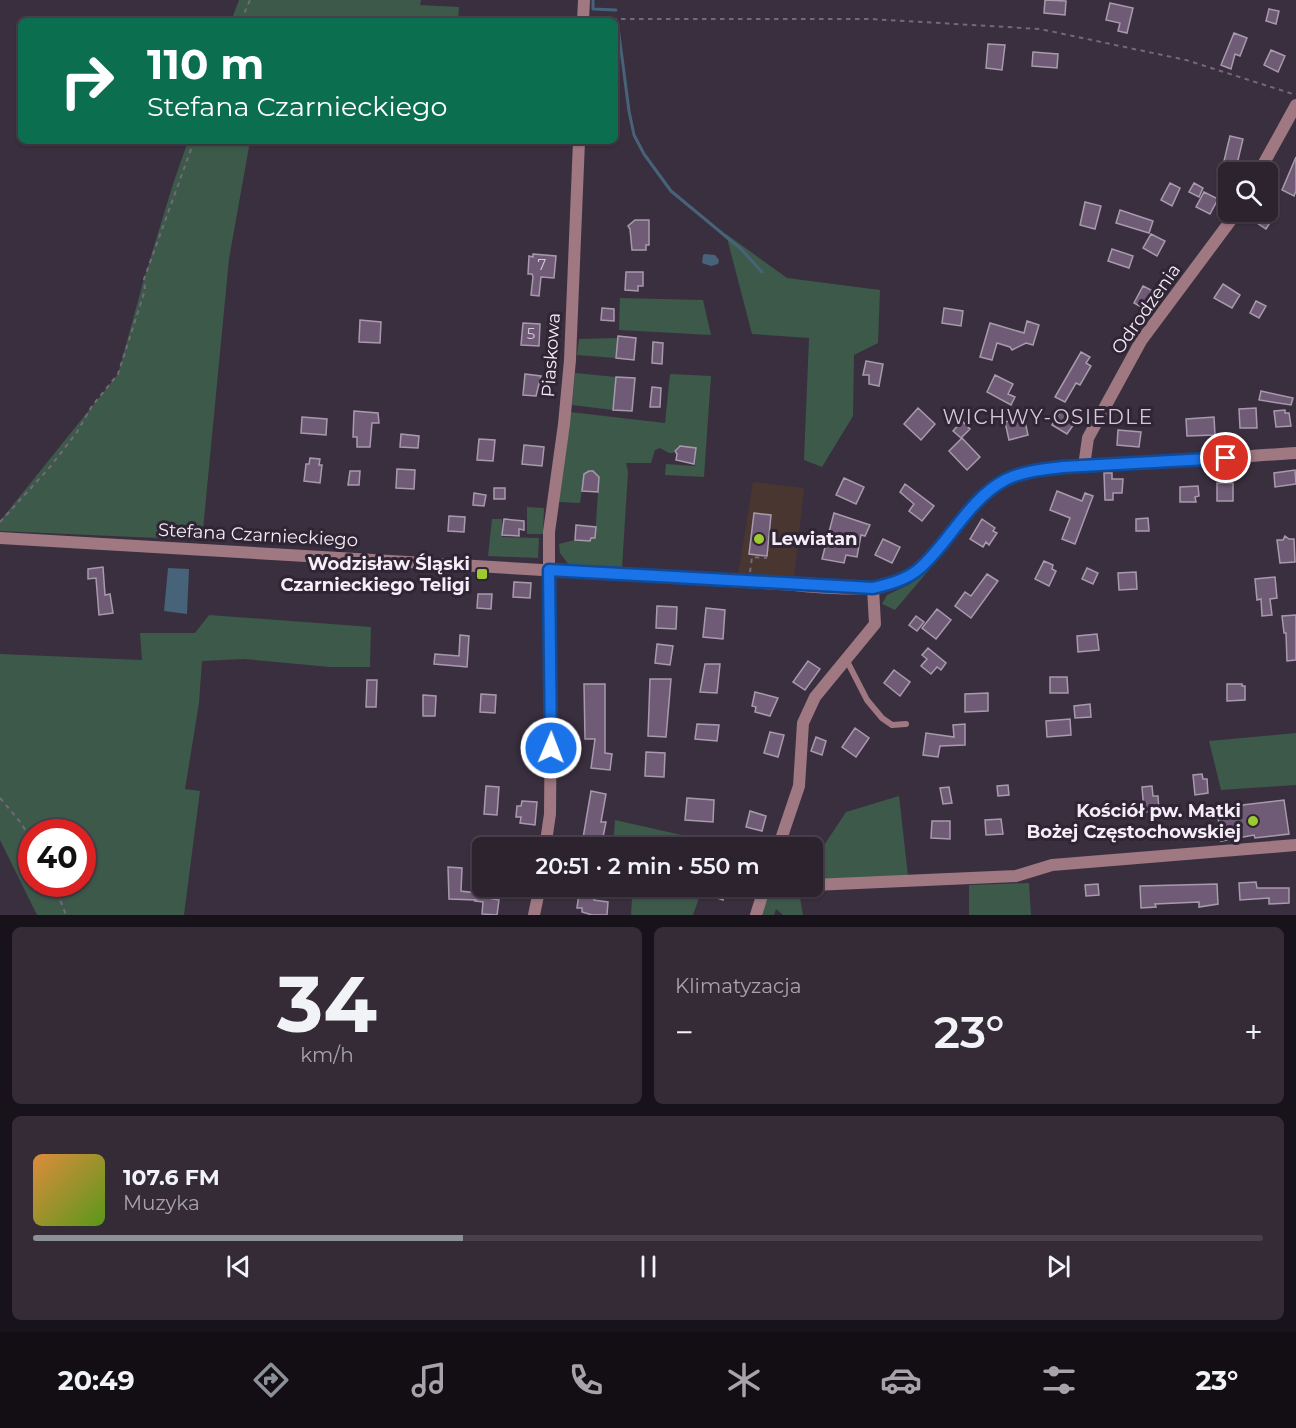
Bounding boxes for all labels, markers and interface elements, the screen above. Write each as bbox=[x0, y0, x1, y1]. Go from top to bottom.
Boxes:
text: 110 m bbox=[147, 38, 264, 90]
icon: right bbox=[48, 42, 126, 120]
text: Stefana Czarnieckiego bbox=[147, 90, 447, 123]
map controls bbox=[1218, 162, 1278, 222]
button: search bbox=[1218, 162, 1278, 222]
house number: 7 bbox=[538, 255, 547, 274]
street label: Odrodzenia bbox=[1107, 260, 1185, 358]
street label: Piaskowa bbox=[537, 312, 565, 398]
house number: 5 bbox=[527, 324, 535, 343]
district label: WICHWY-OSIEDLE bbox=[942, 405, 1154, 429]
pin bbox=[1200, 432, 1251, 483]
icon: arrive bbox=[1209, 441, 1242, 474]
street label: Stefana Czarnieckiego bbox=[157, 519, 359, 551]
place label: Lewiatan bbox=[771, 528, 857, 550]
marker: Lewiatan bbox=[752, 532, 766, 546]
place label: Wodzisław Śląski Czarnieckiego Teligi bbox=[280, 553, 470, 596]
marker: Wodzisław Śląski Czarnieckiego Teligi bbox=[475, 567, 489, 581]
position arrow bbox=[519, 716, 583, 780]
place label: Kościół pw. Matki Bożej Częstochowskiej bbox=[1027, 800, 1241, 843]
marker: Kościół pw. Matki Bożej Częstochowskiej bbox=[1246, 814, 1260, 828]
speed limit sign: 40 bbox=[18, 819, 96, 897]
text: 20:51 · 2 min · 550 m bbox=[535, 853, 760, 880]
text: 34 bbox=[277, 956, 377, 1052]
text: Klimatyzacja bbox=[675, 974, 802, 998]
text: 23° bbox=[934, 1004, 1004, 1059]
text: − bbox=[675, 1012, 694, 1052]
text: + bbox=[1244, 1012, 1263, 1052]
text: km/h bbox=[300, 1043, 354, 1067]
text: 107.6 FM bbox=[123, 1164, 220, 1191]
text: Muzyka bbox=[123, 1191, 200, 1215]
icon: previous bbox=[222, 1250, 255, 1283]
icon: pause bbox=[632, 1250, 665, 1283]
icon: next bbox=[1042, 1250, 1075, 1283]
icon: directions bbox=[250, 1359, 292, 1401]
icon: music bbox=[408, 1359, 450, 1401]
icon: phone bbox=[565, 1359, 607, 1401]
icon: climate bbox=[723, 1359, 765, 1401]
icon: car bbox=[880, 1359, 922, 1401]
icon: filters bbox=[1038, 1359, 1080, 1401]
text: 20:49 bbox=[58, 1364, 135, 1397]
text: 23° bbox=[1195, 1364, 1238, 1397]

